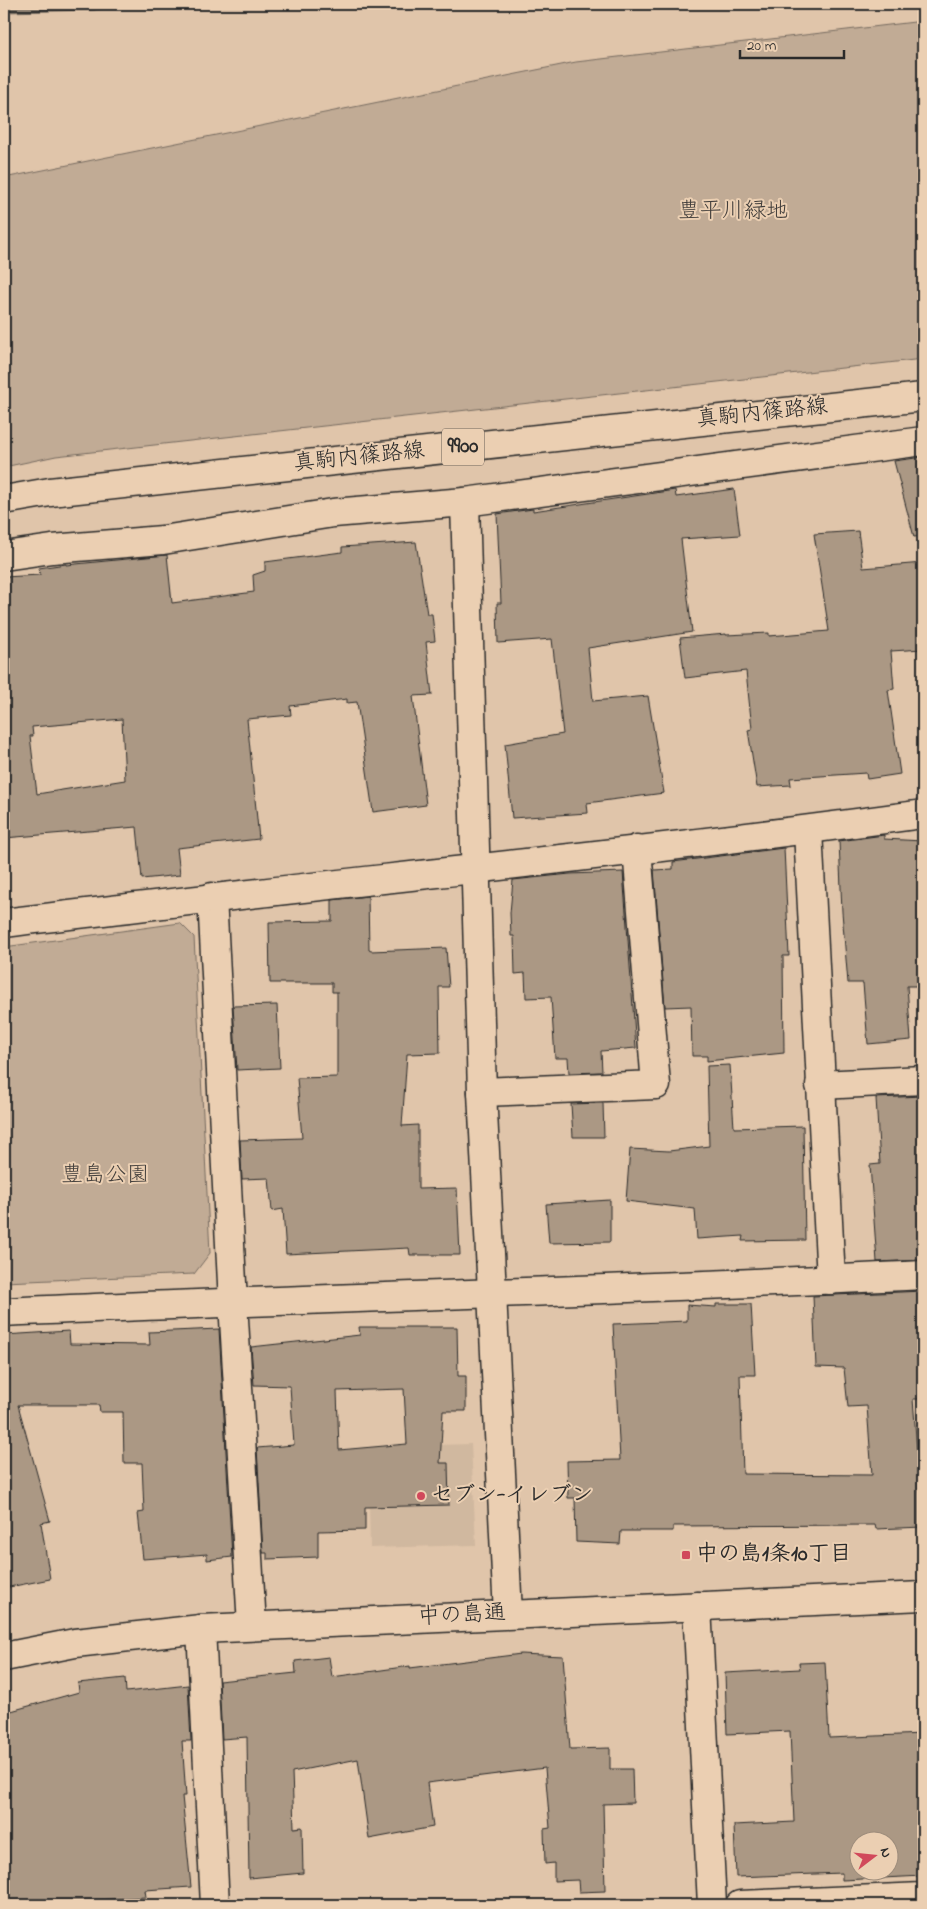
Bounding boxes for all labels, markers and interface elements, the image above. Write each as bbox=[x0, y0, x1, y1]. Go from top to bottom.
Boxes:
scale bar bbox=[740, 28, 843, 60]
text: 20 m bbox=[747, 35, 777, 57]
park label: 豊平川緑地 bbox=[678, 196, 788, 228]
street label: 真駒内篠路線 bbox=[695, 391, 829, 437]
road number: 9900 bbox=[442, 428, 484, 466]
street label: 真駒内篠路線 bbox=[292, 435, 426, 481]
park label: 豊島公園 bbox=[61, 1160, 149, 1192]
place label: セブン-イレブン bbox=[431, 1480, 593, 1512]
marker: セブン-イレブン bbox=[415, 1490, 427, 1502]
place label: 中の島1条10丁目 bbox=[696, 1539, 852, 1571]
marker: 中の島1条10丁目 bbox=[680, 1549, 692, 1561]
street label: 中の島通 bbox=[417, 1598, 507, 1634]
north arrow bbox=[850, 1832, 900, 1882]
text: N bbox=[874, 1845, 896, 1860]

